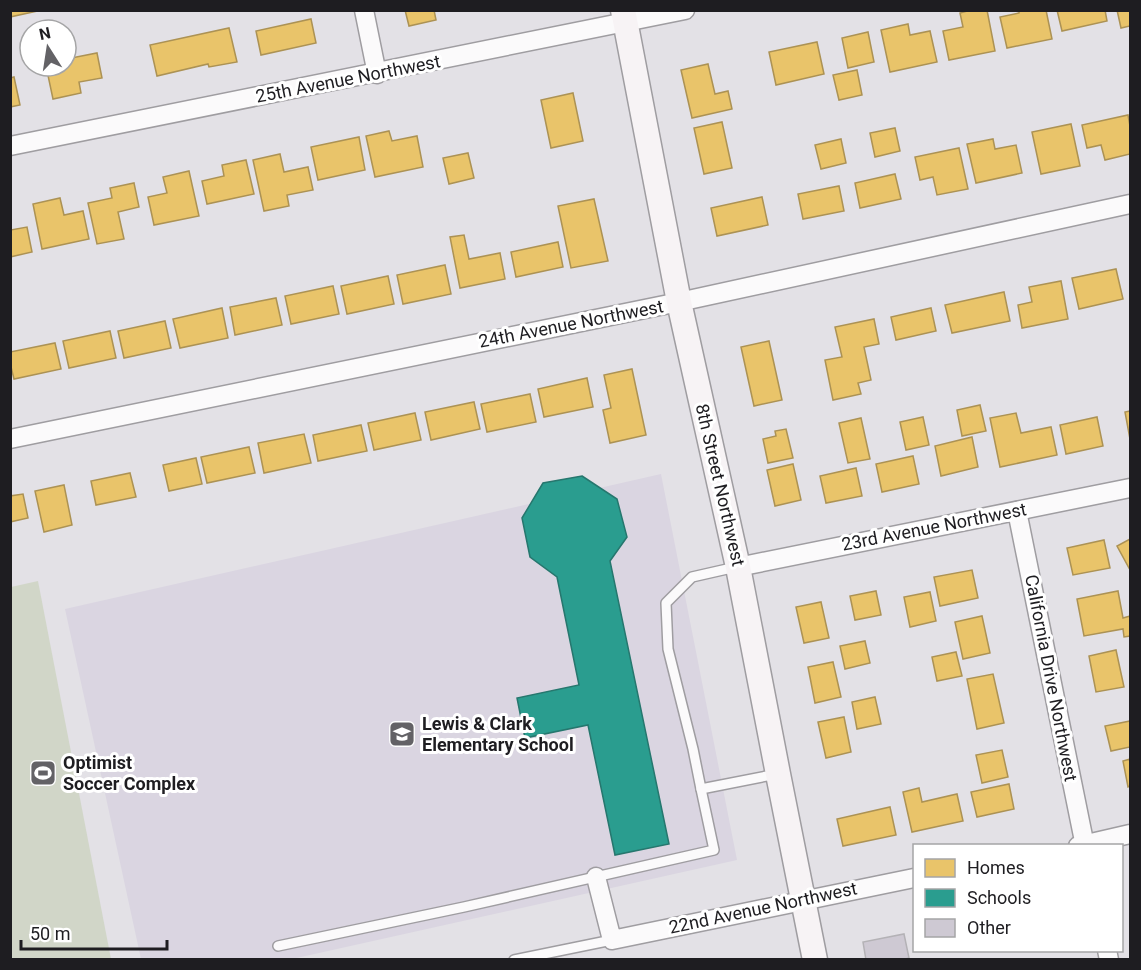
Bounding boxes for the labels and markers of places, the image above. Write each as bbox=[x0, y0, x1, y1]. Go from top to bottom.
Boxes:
place label: Lewis & Clark Elementary School bbox=[422, 713, 574, 755]
school or university icon: Lewis & Clark Elementary School bbox=[387, 719, 417, 749]
place label: Optimist Soccer Complex bbox=[63, 752, 196, 794]
sports icon: Optimist Soccer Complex bbox=[28, 758, 58, 788]

